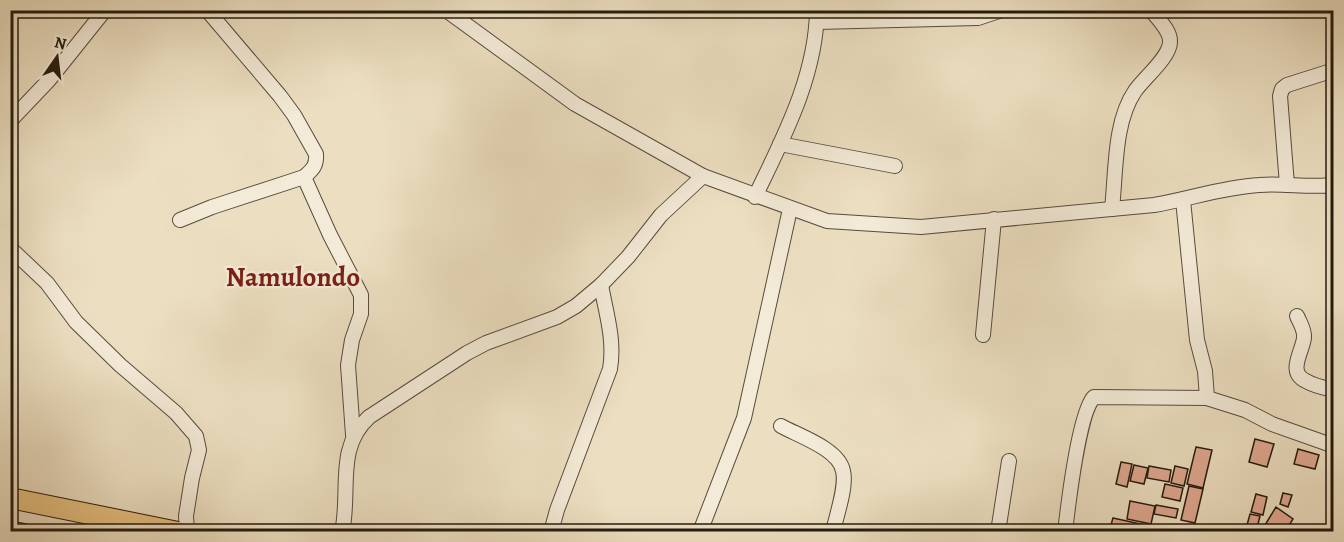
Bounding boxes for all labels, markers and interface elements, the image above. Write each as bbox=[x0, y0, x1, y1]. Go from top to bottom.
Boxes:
north arrow bbox=[27, 27, 87, 87]
text: N bbox=[52, 31, 69, 56]
district label: Namulondo bbox=[226, 259, 360, 295]

